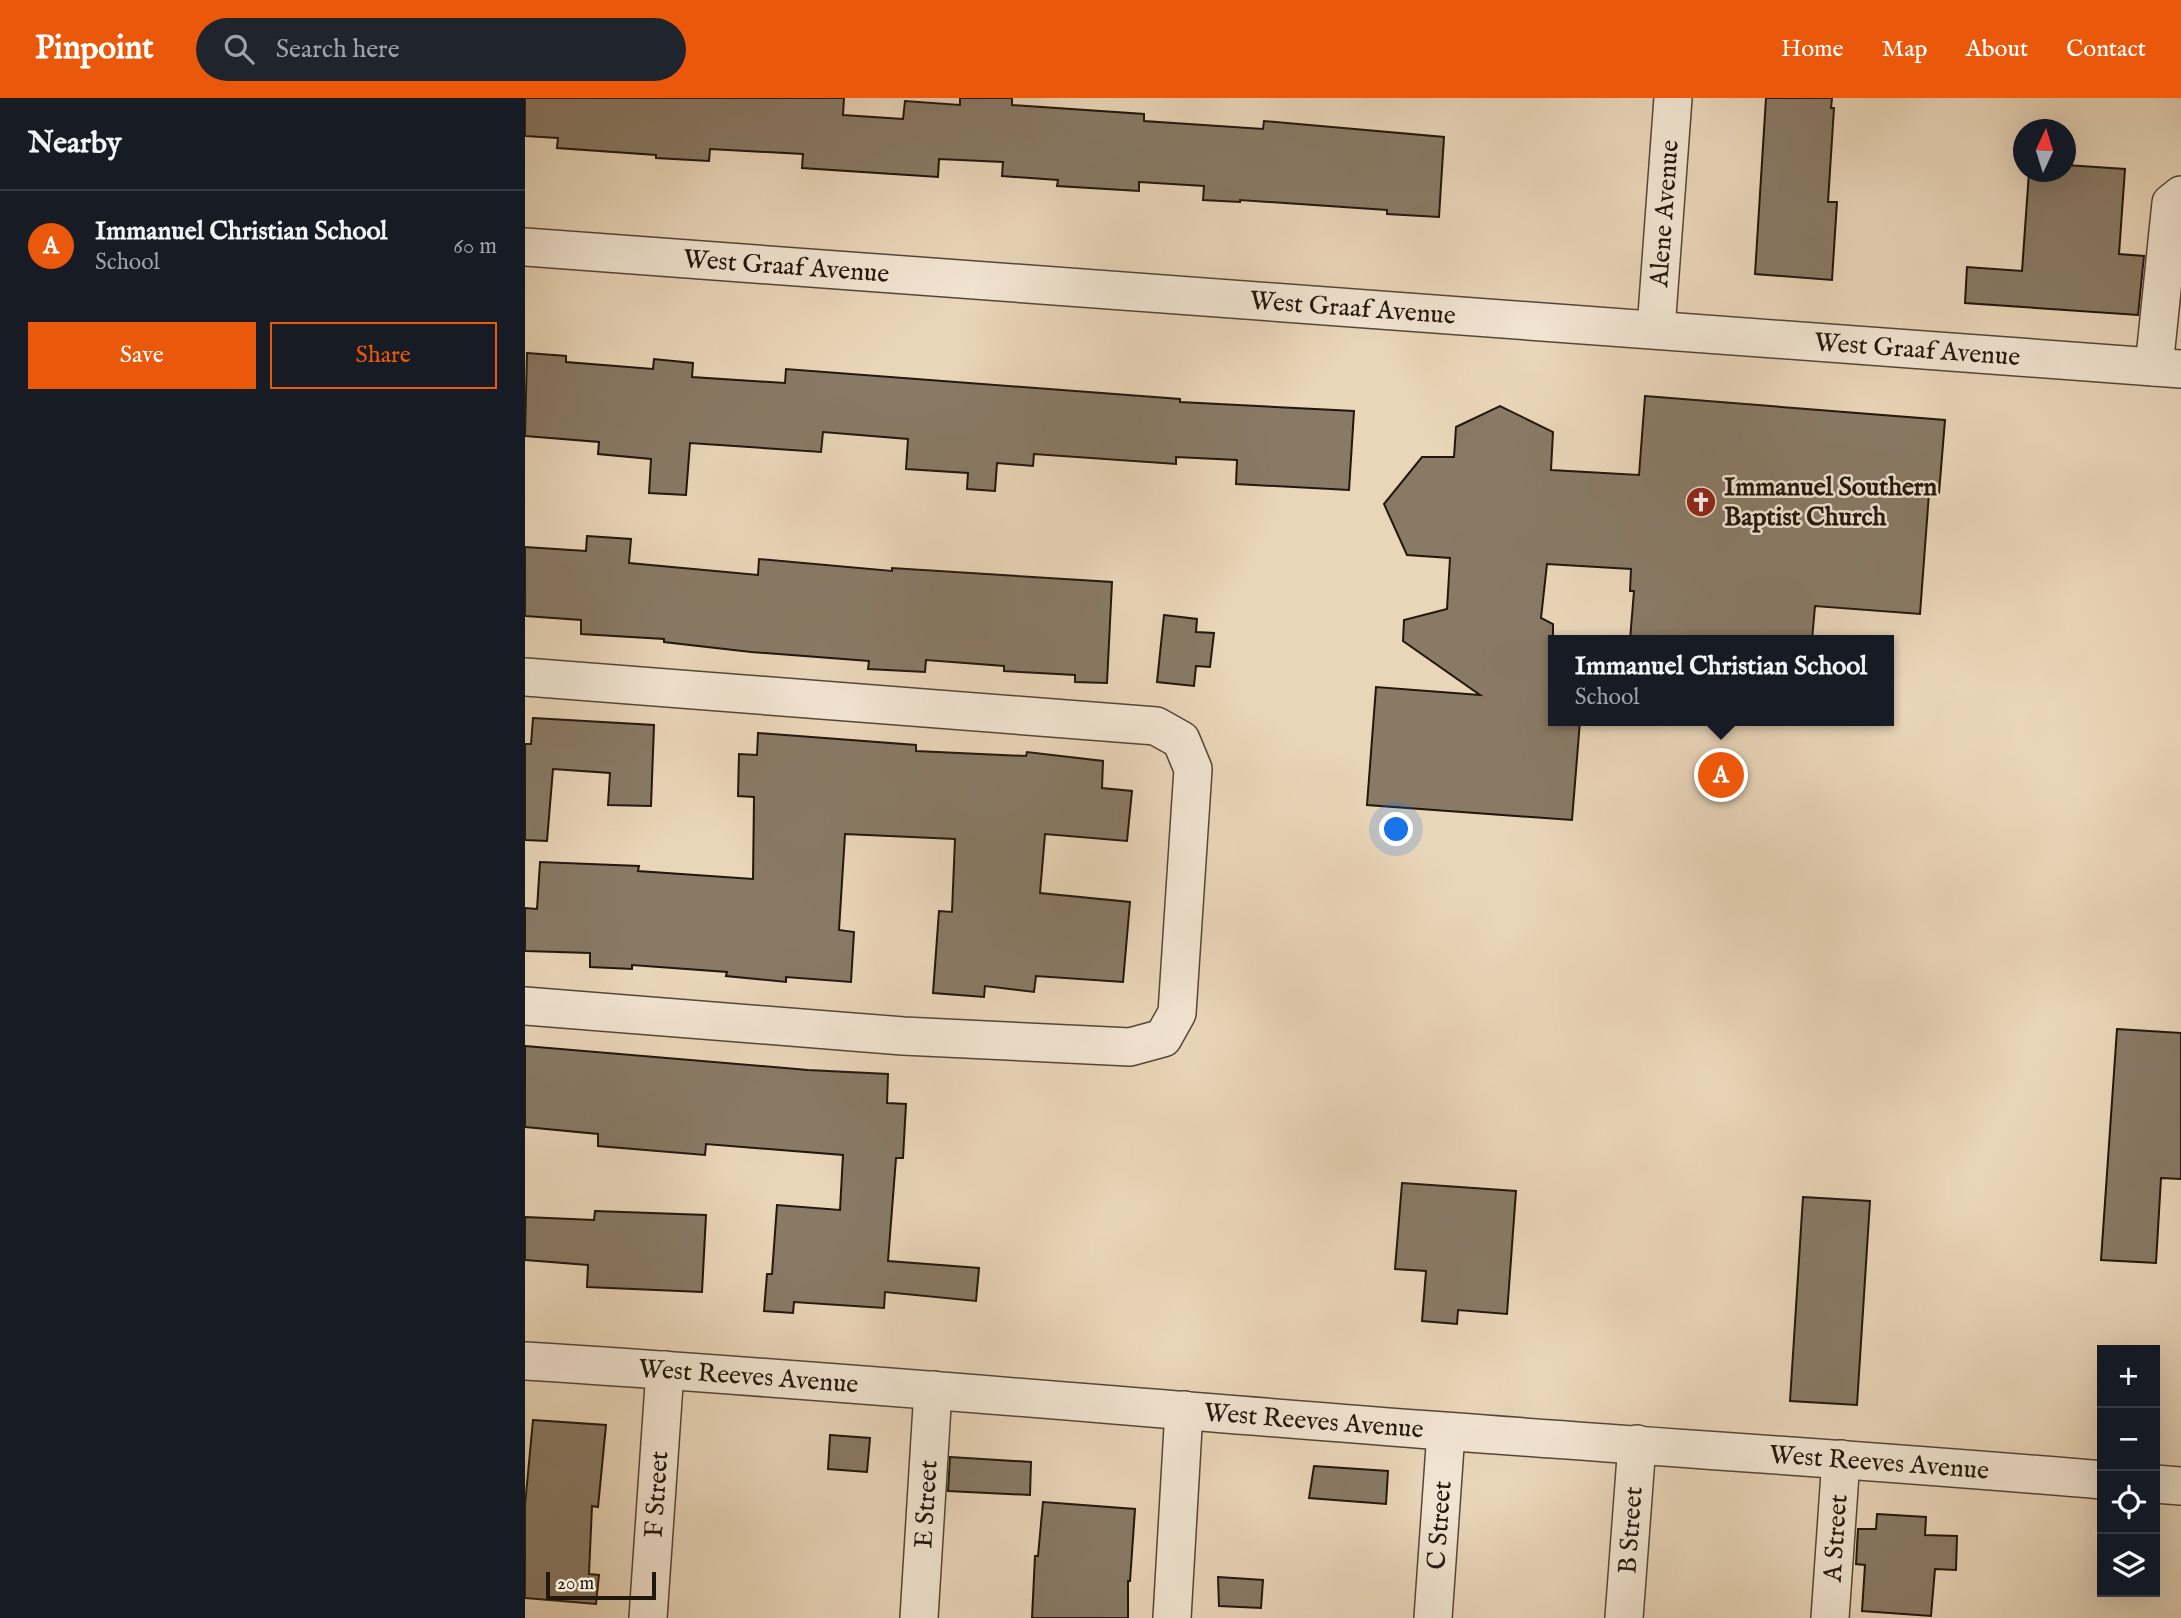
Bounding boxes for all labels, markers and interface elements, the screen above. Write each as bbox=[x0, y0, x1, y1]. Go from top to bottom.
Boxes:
search box bbox=[196, 18, 686, 81]
text: Pinpoint bbox=[35, 28, 154, 70]
icon: search bbox=[220, 30, 258, 68]
text: Search here bbox=[276, 33, 400, 66]
text: Home bbox=[1781, 34, 1844, 65]
text: Map bbox=[1882, 34, 1928, 65]
text: About bbox=[1966, 34, 2028, 65]
text: Contact bbox=[2066, 34, 2146, 65]
north arrow bbox=[2013, 119, 2076, 182]
text: Nearby bbox=[28, 125, 121, 163]
street label: Alene Avenue bbox=[1643, 138, 1686, 289]
text: Immanuel Christian School bbox=[95, 215, 387, 248]
text: A bbox=[43, 232, 59, 261]
text: 60 m bbox=[453, 232, 497, 261]
street label: West Graaf Avenue bbox=[682, 242, 891, 290]
text: School bbox=[95, 248, 160, 277]
street label: West Graaf Avenue bbox=[1249, 284, 1457, 332]
button: Save bbox=[28, 322, 256, 389]
button: Share bbox=[270, 322, 497, 389]
street label: West Graaf Avenue bbox=[1813, 326, 2021, 374]
place label: Immanuel Southern Baptist Church bbox=[1724, 471, 1937, 534]
church icon: Immanuel Southern Baptist Church bbox=[1684, 485, 1718, 519]
popup bbox=[1548, 635, 1894, 726]
text: Immanuel Christian School bbox=[1575, 650, 1867, 683]
text: School bbox=[1575, 683, 1640, 712]
pin: A bbox=[1698, 749, 1744, 801]
your location bbox=[1379, 812, 1413, 846]
map controls bbox=[2097, 1345, 2160, 1597]
button: + bbox=[2097, 1345, 2160, 1408]
street label: West Reeves Avenue bbox=[637, 1352, 860, 1401]
street label: West Reeves Avenue bbox=[1203, 1396, 1425, 1446]
button: − bbox=[2097, 1408, 2160, 1471]
street label: West Reeves Avenue bbox=[1768, 1438, 1990, 1487]
street label: F Street bbox=[637, 1450, 676, 1539]
street label: E Street bbox=[907, 1459, 945, 1549]
button: locate bbox=[2097, 1471, 2160, 1534]
street label: C Street bbox=[1420, 1480, 1459, 1571]
street label: B Street bbox=[1611, 1485, 1650, 1575]
street label: A Street bbox=[1816, 1493, 1855, 1584]
button: layers bbox=[2097, 1534, 2160, 1597]
scale bar bbox=[546, 1569, 656, 1601]
text: 20 m bbox=[557, 1572, 594, 1596]

